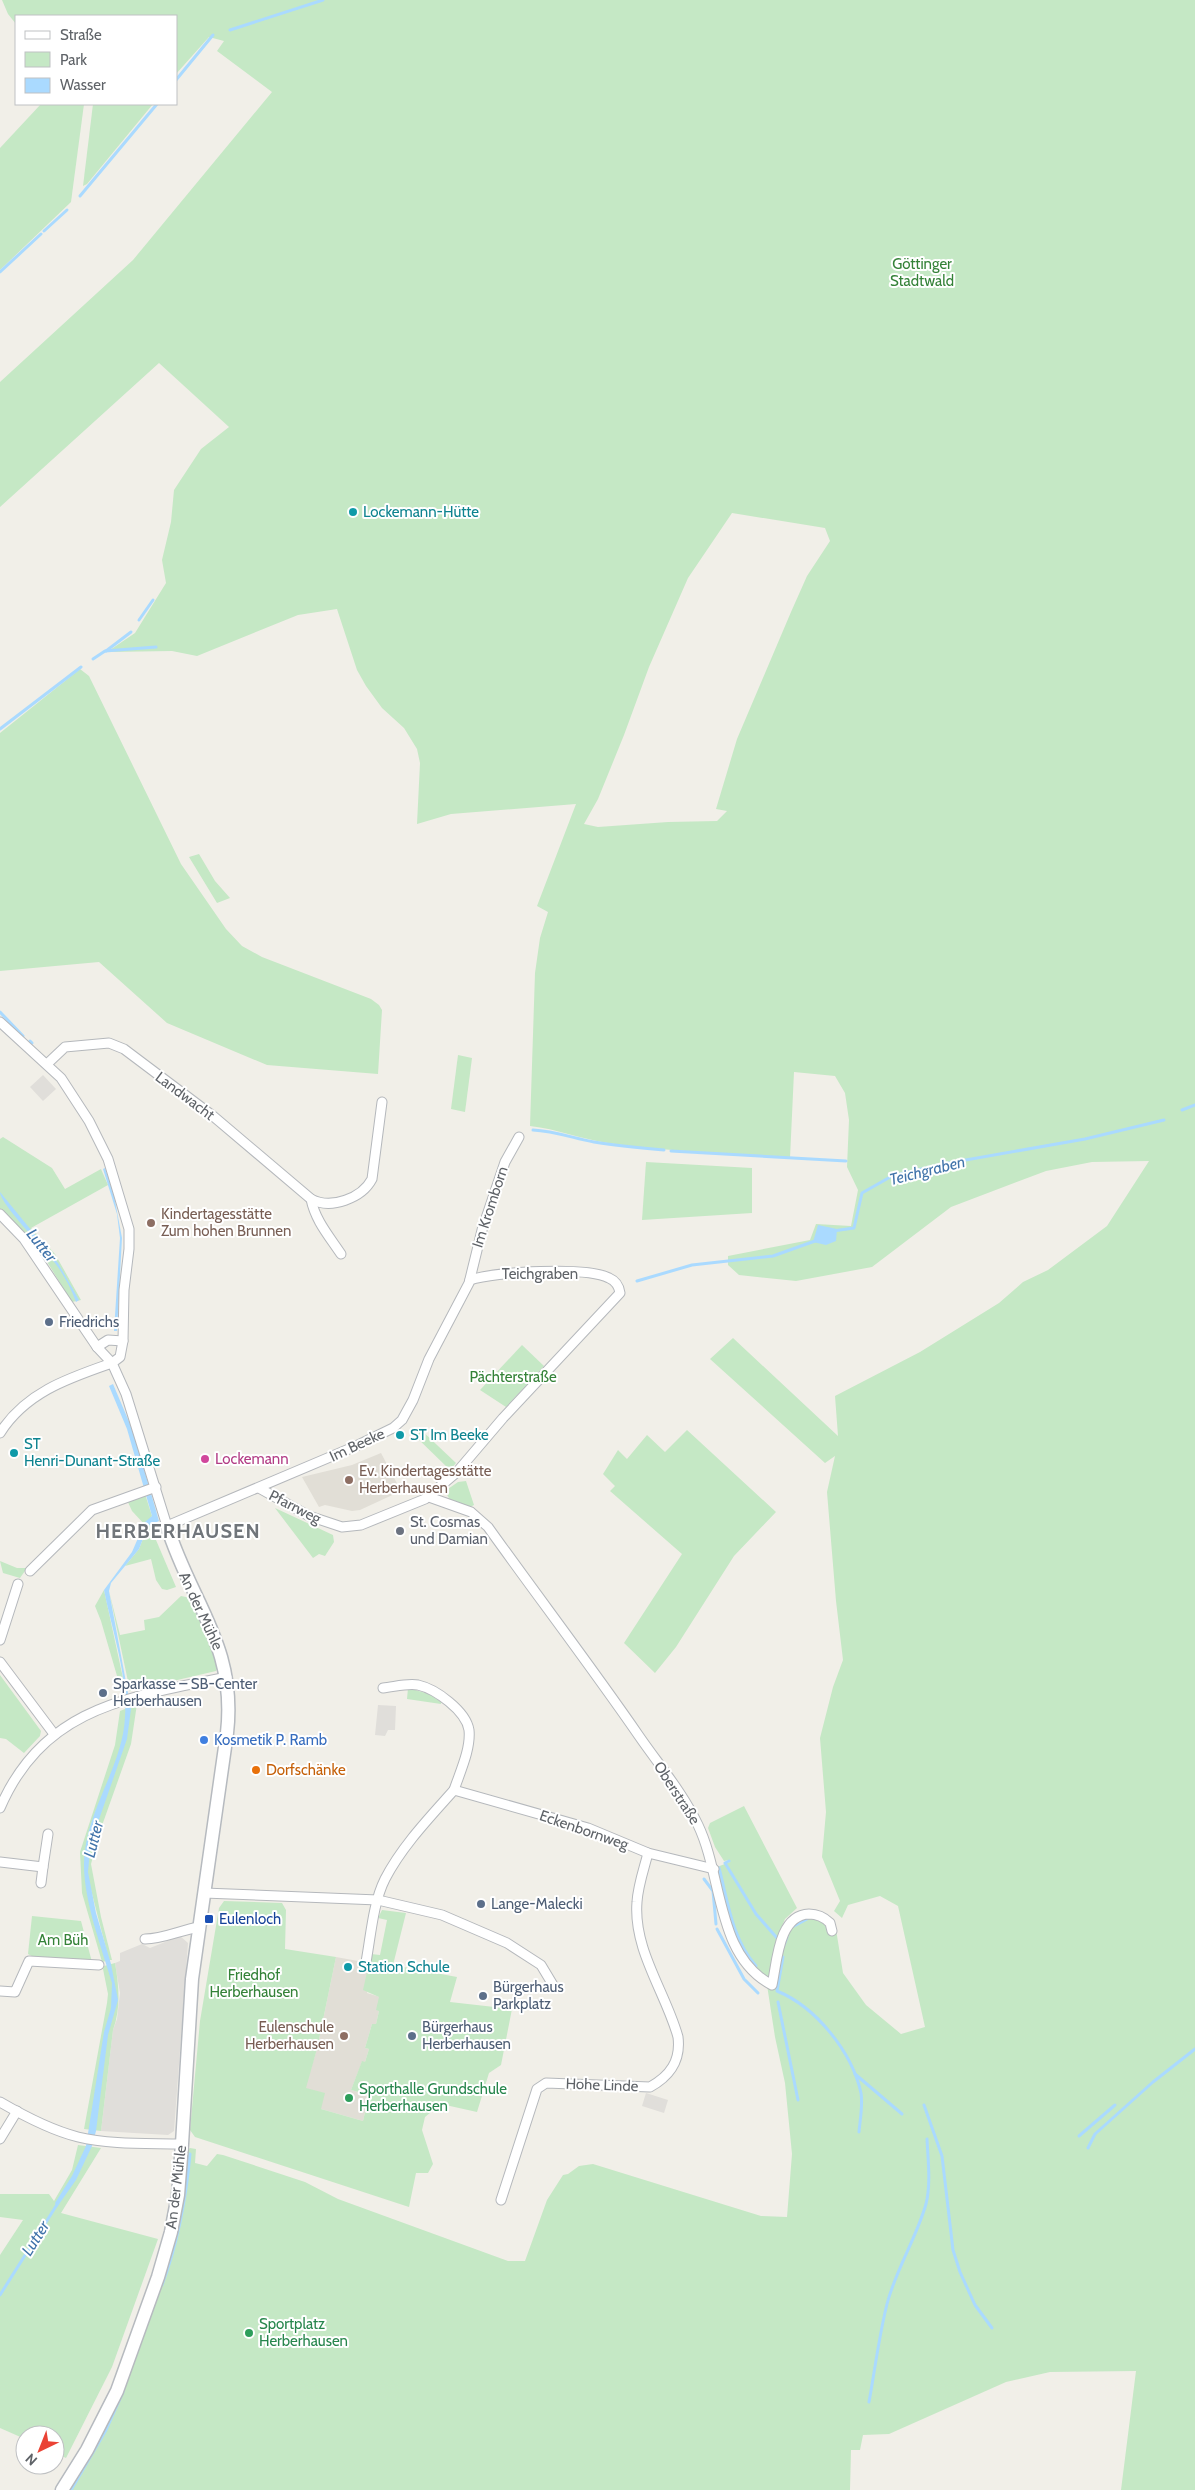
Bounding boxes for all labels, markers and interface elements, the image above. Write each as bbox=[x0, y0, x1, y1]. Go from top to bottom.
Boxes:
legend bbox=[15, 15, 178, 105]
text: Straße bbox=[60, 26, 102, 44]
text: Park bbox=[60, 51, 87, 69]
text: Wasser bbox=[60, 76, 106, 94]
park label: Göttinger Stadtwald bbox=[890, 255, 954, 290]
place label: Lockemann-Hütte bbox=[363, 503, 479, 521]
marker: Lockemann-Hütte bbox=[347, 506, 359, 518]
street label: Landwacht bbox=[152, 1068, 218, 1124]
water label: Teichgraben bbox=[887, 1152, 967, 1189]
street label: Im Kromborn bbox=[468, 1164, 512, 1250]
place label: Kindertagesstätte Zum hohen Brunnen bbox=[161, 1205, 291, 1240]
marker: Kindertagesstätte Zum hohen Brunnen bbox=[145, 1217, 157, 1229]
water label: Lutter bbox=[23, 1225, 61, 1267]
street label: Teichgraben bbox=[502, 1265, 578, 1283]
place label: Friedrichs bbox=[59, 1313, 119, 1331]
marker: Friedrichs bbox=[43, 1316, 55, 1328]
park label: Pächterstraße bbox=[469, 1368, 557, 1386]
street label: Im Beeke bbox=[327, 1424, 388, 1466]
place label: ST Im Beeke bbox=[410, 1426, 489, 1444]
marker: ST Im Beeke bbox=[394, 1429, 406, 1441]
place label: ST Henri-Dunant-Straße bbox=[24, 1435, 160, 1470]
marker: ST Henri-Dunant-Straße bbox=[8, 1447, 20, 1459]
place label: Lockemann bbox=[215, 1450, 289, 1468]
marker: Lockemann bbox=[199, 1453, 211, 1465]
place label: Ev. Kindertagesstätte Herberhausen bbox=[359, 1462, 492, 1497]
marker: Ev. Kindertagesstätte Herberhausen bbox=[343, 1474, 355, 1486]
street label: Pfarrweg bbox=[266, 1486, 325, 1528]
place label: St. Cosmas und Damian bbox=[410, 1513, 488, 1548]
district label: HERBERHAUSEN bbox=[95, 1519, 261, 1543]
marker: St. Cosmas und Damian bbox=[394, 1525, 406, 1537]
street label: An der Mühle bbox=[175, 1569, 227, 1653]
place label: Sparkasse – SB-Center Herberhausen bbox=[113, 1675, 258, 1710]
marker: Sparkasse – SB-Center Herberhausen bbox=[97, 1687, 109, 1699]
place label: Kosmetik P. Ramb bbox=[214, 1731, 327, 1749]
marker: Kosmetik P. Ramb bbox=[198, 1734, 210, 1746]
street label: Oberstraße bbox=[650, 1758, 704, 1828]
place label: Dorfschänke bbox=[266, 1761, 346, 1779]
marker: Dorfschänke bbox=[250, 1764, 262, 1776]
street label: Eckenbornweg bbox=[537, 1806, 631, 1854]
water label: Lutter bbox=[80, 1818, 107, 1859]
place label: Lange-Malecki bbox=[491, 1895, 583, 1913]
marker: Lange-Malecki bbox=[475, 1898, 487, 1910]
place label: Eulenloch bbox=[219, 1910, 281, 1928]
marker: Eulenloch bbox=[203, 1913, 215, 1925]
park label: Am Büh bbox=[38, 1931, 88, 1949]
place label: Station Schule bbox=[358, 1958, 450, 1976]
marker: Station Schule bbox=[342, 1961, 354, 1973]
park label: Friedhof Herberhausen bbox=[209, 1966, 299, 2001]
place label: Bürgerhaus Parkplatz bbox=[493, 1978, 564, 2013]
marker: Bürgerhaus Parkplatz bbox=[477, 1990, 489, 2002]
place label: Eulenschule Herberhausen bbox=[245, 2018, 334, 2053]
place label: Bürgerhaus Herberhausen bbox=[422, 2018, 511, 2053]
marker: Eulenschule Herberhausen bbox=[338, 2030, 350, 2042]
marker: Bürgerhaus Herberhausen bbox=[406, 2030, 418, 2042]
street label: Hohe Linde bbox=[565, 2075, 639, 2095]
place label: Sporthalle Grundschule Herberhausen bbox=[359, 2080, 507, 2115]
marker: Sporthalle Grundschule Herberhausen bbox=[343, 2092, 355, 2104]
street label: An der Mühle bbox=[162, 2144, 190, 2230]
water label: Lutter bbox=[18, 2217, 54, 2259]
place label: Sportplatz Herberhausen bbox=[259, 2315, 348, 2350]
marker: Sportplatz Herberhausen bbox=[243, 2327, 255, 2339]
north arrow bbox=[15, 2425, 65, 2475]
text: N bbox=[21, 2450, 41, 2469]

